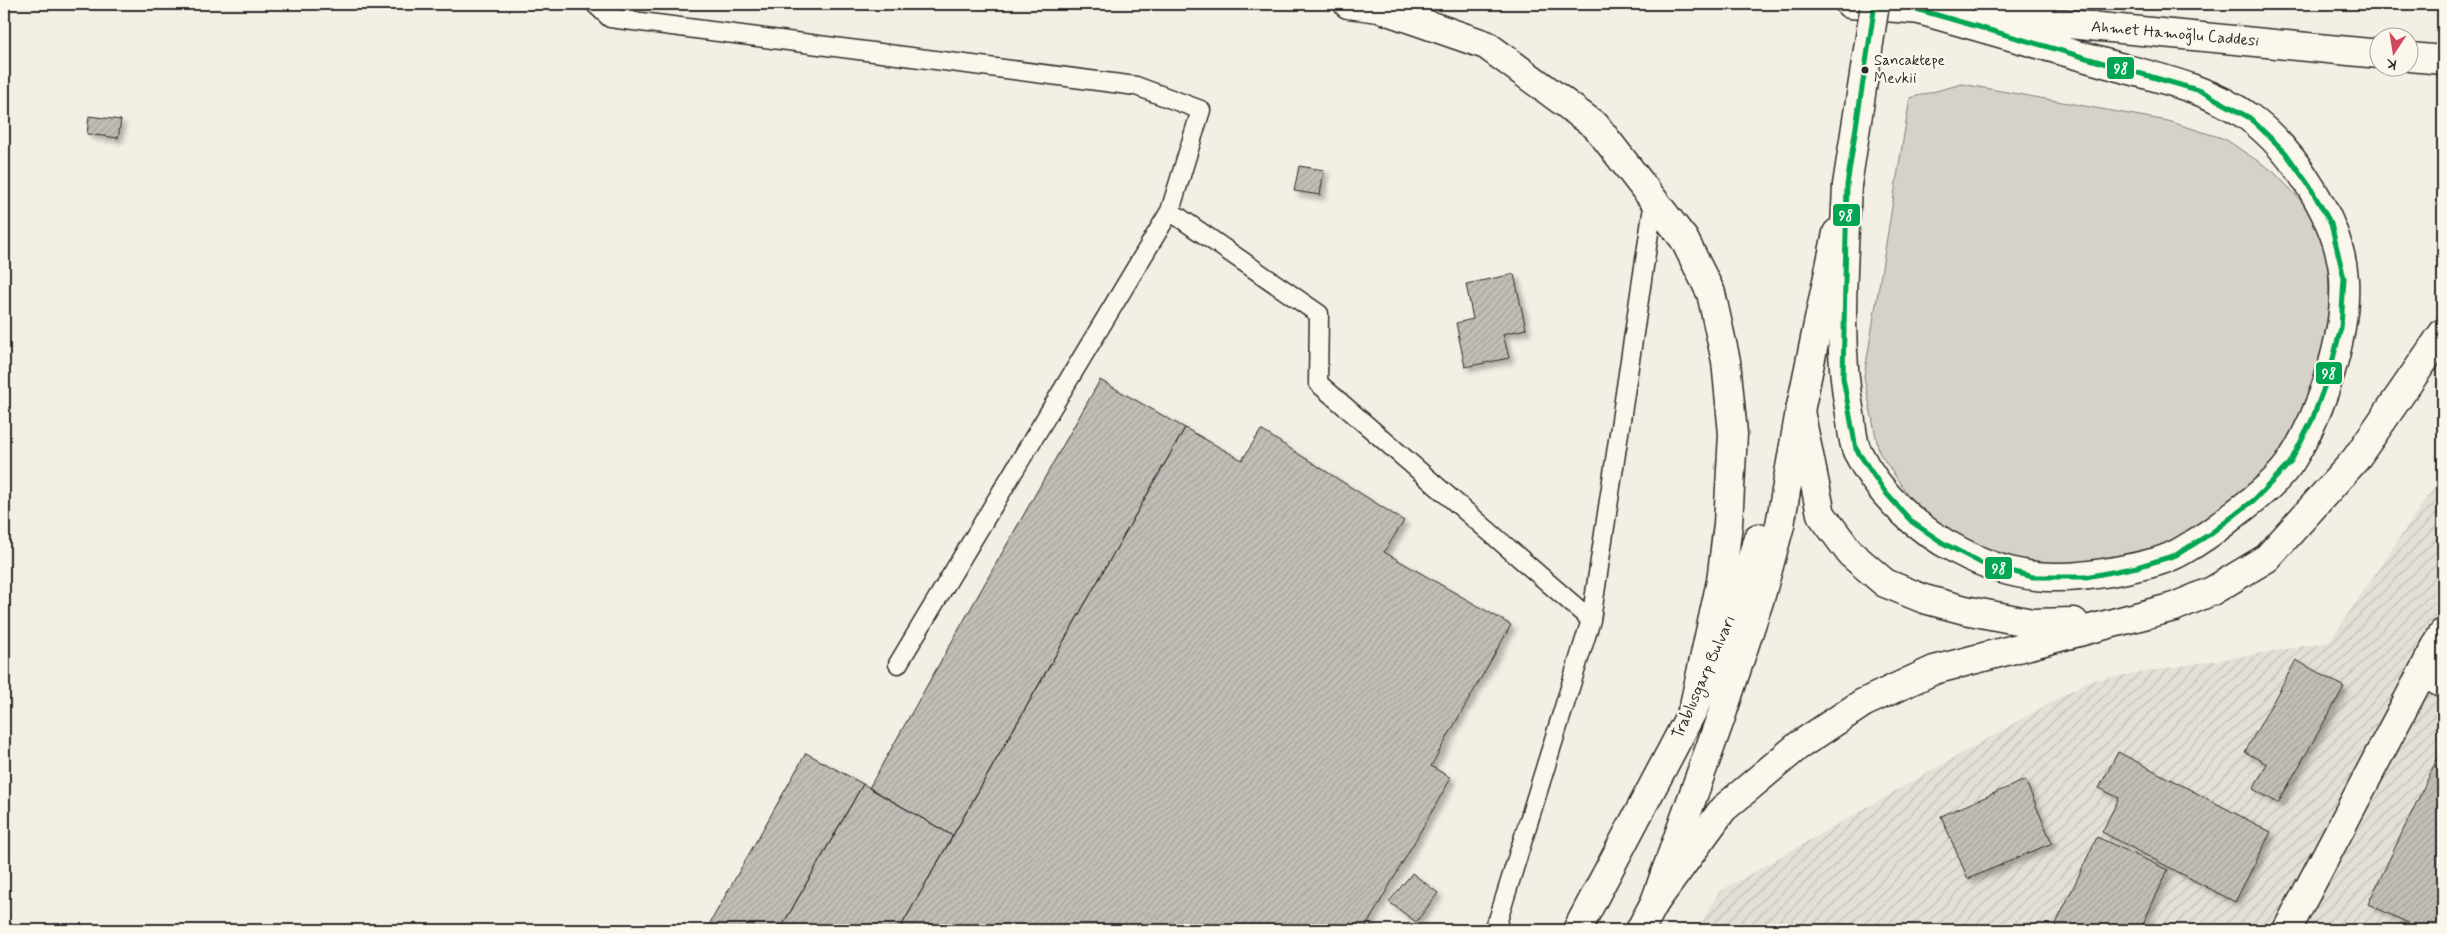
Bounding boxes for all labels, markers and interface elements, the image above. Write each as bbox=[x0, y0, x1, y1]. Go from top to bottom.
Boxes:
street label: Ahmet Hamoğlu Caddesi bbox=[2090, 16, 2260, 52]
north arrow bbox=[2370, 28, 2420, 78]
place label: Sancaktepe Mevkii bbox=[1874, 51, 1945, 89]
text: K bbox=[2384, 54, 2398, 74]
line badge: 98 bbox=[2106, 56, 2135, 80]
text: 98 bbox=[2114, 60, 2129, 78]
marker: Sancaktepe Mevkii bbox=[1860, 65, 1870, 75]
line badge: 98 bbox=[1832, 203, 1861, 227]
text: 98 bbox=[1839, 207, 1854, 225]
line badge: 98 bbox=[2315, 361, 2343, 385]
text: 98 bbox=[2322, 365, 2337, 383]
line badge: 98 bbox=[1984, 556, 2013, 580]
text: 98 bbox=[1992, 560, 2007, 578]
street label: Trablusgarp Bulvarı bbox=[1667, 612, 1742, 742]

